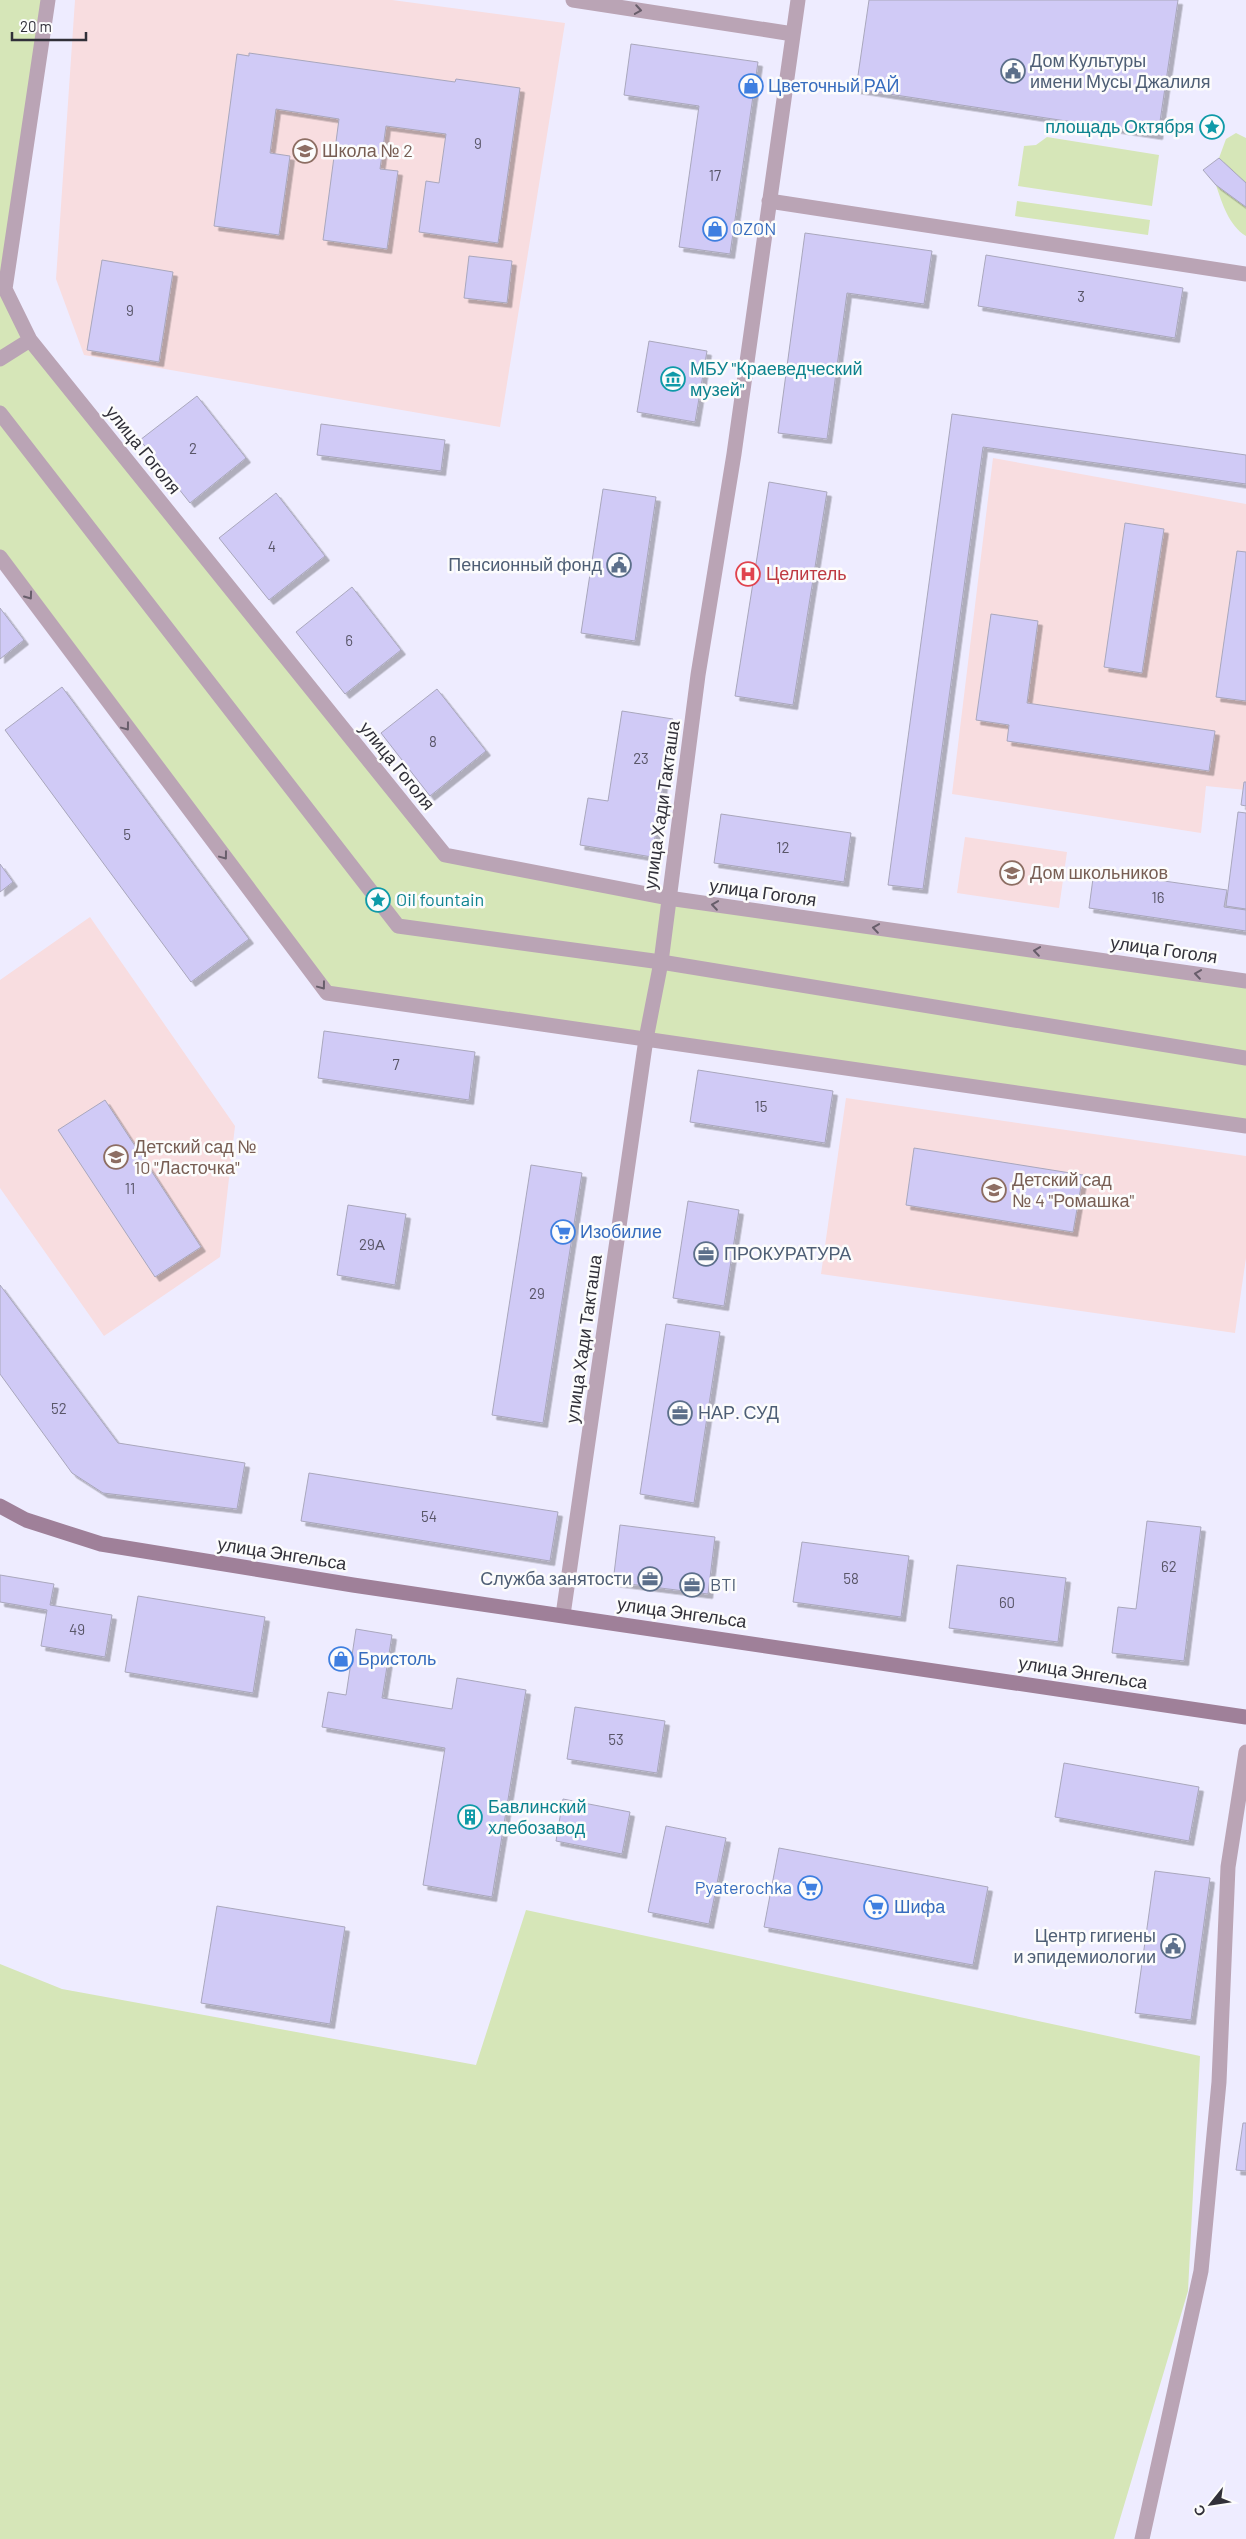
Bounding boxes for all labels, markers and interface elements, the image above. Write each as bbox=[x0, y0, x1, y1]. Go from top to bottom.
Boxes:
one-way arrow bbox=[635, 4, 643, 15]
scale bar bbox=[12, 10, 86, 42]
text: 20 m bbox=[20, 17, 52, 35]
place label: Дом Культуры имени Мусы Джалиля bbox=[1030, 49, 1211, 92]
public building icon: Дом Культуры имени Мусы Джалиля bbox=[1000, 58, 1026, 84]
shop icon: Цветочный РАЙ bbox=[738, 73, 764, 99]
place label: Цветочный РАЙ bbox=[768, 74, 899, 96]
place icon: площадь Октября bbox=[1199, 114, 1225, 140]
place label: площадь Октября bbox=[1045, 115, 1194, 137]
house number: 9 bbox=[474, 134, 482, 152]
school or university icon: Школа № 2 bbox=[292, 138, 318, 164]
place label: Школа № 2 bbox=[322, 139, 413, 161]
house number: 17 bbox=[709, 166, 721, 184]
shop icon: OZON bbox=[702, 216, 728, 242]
place label: OZON bbox=[732, 217, 776, 239]
house number: 3 bbox=[1077, 287, 1085, 305]
house number: 9 bbox=[126, 301, 134, 319]
place label: МБУ "Краеведческий музей" bbox=[690, 357, 863, 400]
museum icon: МБУ "Краеведческий музей" bbox=[660, 366, 686, 392]
street label: улица Гоголя bbox=[101, 401, 186, 498]
house number: 2 bbox=[189, 439, 197, 457]
house number: 4 bbox=[268, 537, 276, 555]
public building icon: Пенсионный фонд bbox=[606, 552, 632, 578]
place label: Пенсионный фонд bbox=[448, 553, 602, 575]
hospital icon: Целитель bbox=[735, 561, 761, 587]
place label: Целитель bbox=[766, 562, 847, 584]
one-way arrow bbox=[23, 590, 32, 600]
house number: 6 bbox=[345, 631, 353, 649]
street label: улица Гоголя bbox=[355, 717, 440, 814]
street label: улица Хади Такташа bbox=[638, 718, 684, 891]
one-way arrow bbox=[120, 721, 129, 731]
house number: 8 bbox=[429, 732, 437, 750]
house number: 23 bbox=[633, 749, 649, 767]
house number: 5 bbox=[123, 825, 131, 843]
house number: 12 bbox=[776, 838, 790, 856]
one-way arrow bbox=[218, 850, 227, 860]
school or university icon: Дом школьников bbox=[999, 860, 1025, 886]
place label: Дом школьников bbox=[1030, 861, 1168, 883]
street label: улица Гоголя bbox=[708, 874, 818, 910]
place icon: Oil fountain bbox=[365, 887, 391, 913]
place label: Oil fountain bbox=[396, 888, 484, 910]
house number: 16 bbox=[1152, 888, 1164, 906]
one-way arrow bbox=[711, 900, 719, 911]
one-way arrow bbox=[872, 923, 880, 934]
street label: улица Гоголя bbox=[1109, 931, 1219, 967]
one-way arrow bbox=[1033, 946, 1041, 957]
one-way arrow bbox=[1193, 969, 1201, 980]
one-way arrow bbox=[316, 980, 325, 990]
house number: 7 bbox=[392, 1055, 400, 1073]
house number: 15 bbox=[755, 1097, 767, 1115]
place label: Детский сад № 10 "Ласточка" bbox=[134, 1135, 257, 1178]
school or university icon: Детский сад № 10 "Ласточка" bbox=[103, 1144, 129, 1170]
place label: Детский сад № 4 "Ромашка" bbox=[1012, 1168, 1134, 1211]
school or university icon: Детский сад № 4 "Ромашка" bbox=[981, 1177, 1007, 1203]
house number: 11 bbox=[125, 1179, 135, 1197]
supermarket icon: Изобилие bbox=[550, 1219, 576, 1245]
place label: Изобилие bbox=[580, 1220, 662, 1242]
house number: 29А bbox=[359, 1235, 385, 1253]
office icon: ПРОКУРАТУРА bbox=[693, 1241, 719, 1267]
place label: ПРОКУРАТУРА bbox=[724, 1242, 851, 1264]
street label: улица Хади Такташа bbox=[560, 1252, 606, 1425]
house number: 29 bbox=[529, 1284, 545, 1302]
house number: 52 bbox=[51, 1399, 67, 1417]
office icon: НАР. СУД bbox=[667, 1400, 693, 1426]
place label: НАР. СУД bbox=[698, 1401, 779, 1423]
house number: 54 bbox=[421, 1507, 437, 1525]
street label: улица Энгельса bbox=[216, 1532, 349, 1574]
house number: 62 bbox=[1161, 1557, 1177, 1575]
office icon: Служба занятости bbox=[637, 1566, 663, 1592]
place label: Служба занятости bbox=[480, 1567, 632, 1589]
house number: 58 bbox=[843, 1569, 859, 1587]
office icon: BTI bbox=[679, 1572, 705, 1598]
place label: BTI bbox=[710, 1573, 736, 1595]
street label: улица Энгельса bbox=[616, 1592, 749, 1632]
house number: 60 bbox=[999, 1593, 1015, 1611]
house number: 49 bbox=[69, 1620, 85, 1638]
shop icon: Бристоль bbox=[328, 1646, 354, 1672]
place label: Бристоль bbox=[358, 1647, 436, 1669]
street label: улица Энгельса bbox=[1017, 1651, 1150, 1693]
house number: 53 bbox=[608, 1730, 624, 1748]
place label: Бавлинский хлебозавод bbox=[488, 1795, 586, 1838]
building icon: Бавлинский хлебозавод bbox=[457, 1804, 483, 1830]
supermarket icon: Pyaterochka bbox=[797, 1875, 823, 1901]
place label: Pyaterochka bbox=[695, 1876, 792, 1898]
supermarket icon: Шифа bbox=[863, 1894, 889, 1920]
place label: Шифа bbox=[894, 1895, 946, 1917]
place label: Центр гигиены и эпидемиологии bbox=[1013, 1924, 1156, 1967]
public building icon: Центр гигиены и эпидемиологии bbox=[1160, 1933, 1186, 1959]
north arrow bbox=[1186, 2479, 1236, 2529]
text: С bbox=[1189, 2502, 1209, 2519]

